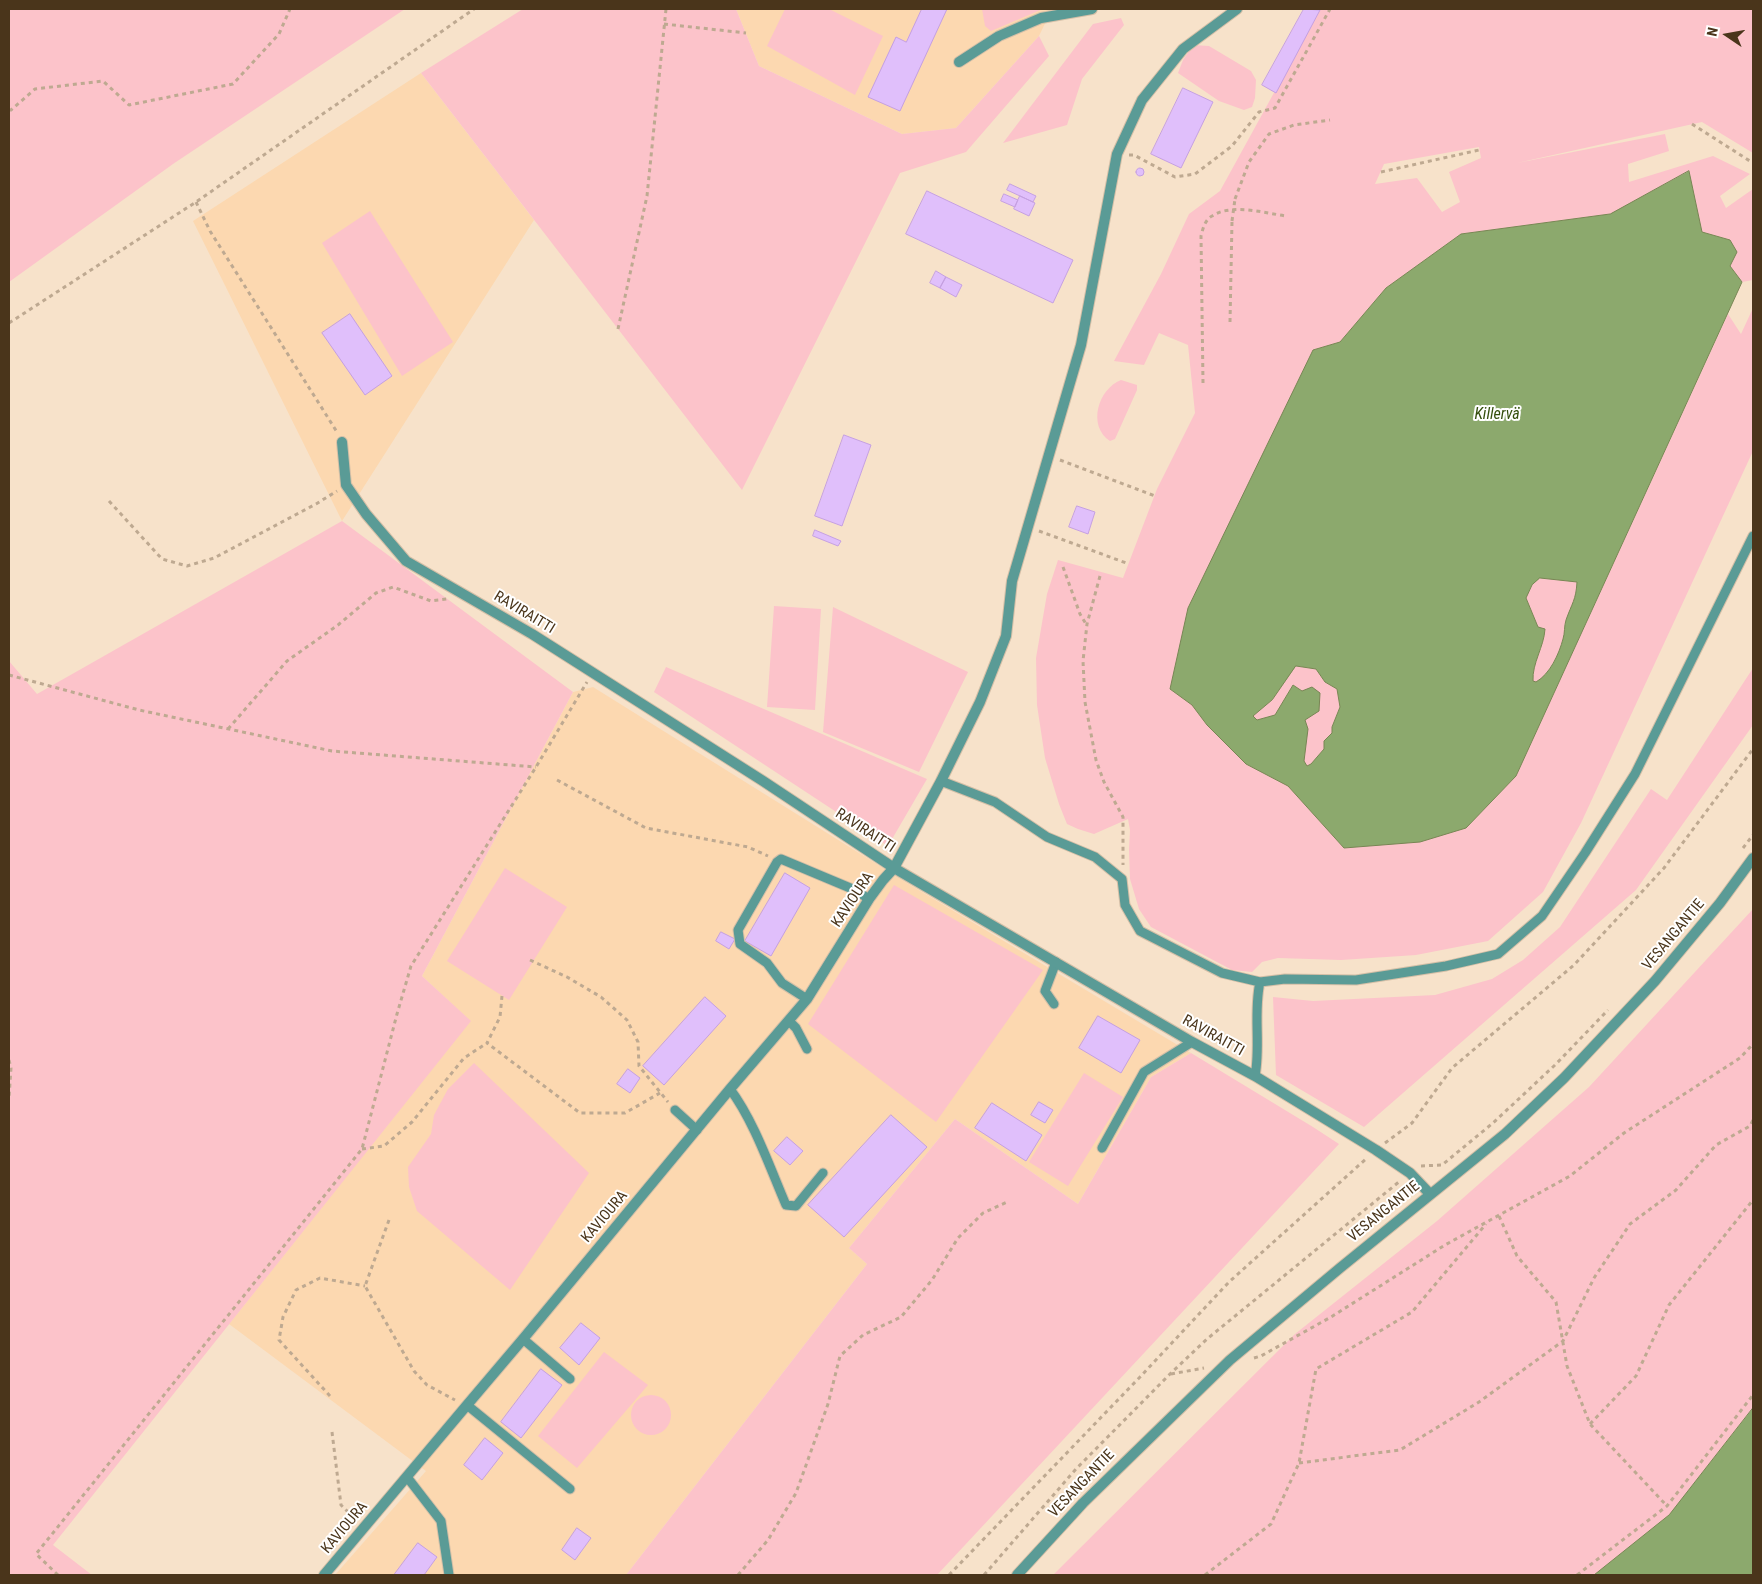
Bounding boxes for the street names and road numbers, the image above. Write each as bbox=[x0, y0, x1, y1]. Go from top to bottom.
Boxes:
street label: RAVIRAITTI bbox=[490, 588, 558, 638]
street label: RAVIRAITTI bbox=[832, 805, 898, 857]
street label: KAVIOURA bbox=[828, 869, 878, 931]
street label: VESANGANTIE bbox=[1639, 896, 1709, 974]
street label: RAVIRAITTI bbox=[1179, 1012, 1247, 1060]
street label: VESANGANTIE bbox=[1344, 1178, 1424, 1246]
street label: KAVIOURA bbox=[578, 1187, 632, 1247]
street label: VESANGANTIE bbox=[1045, 1446, 1119, 1522]
street label: KAVIOURA bbox=[318, 1498, 372, 1558]

